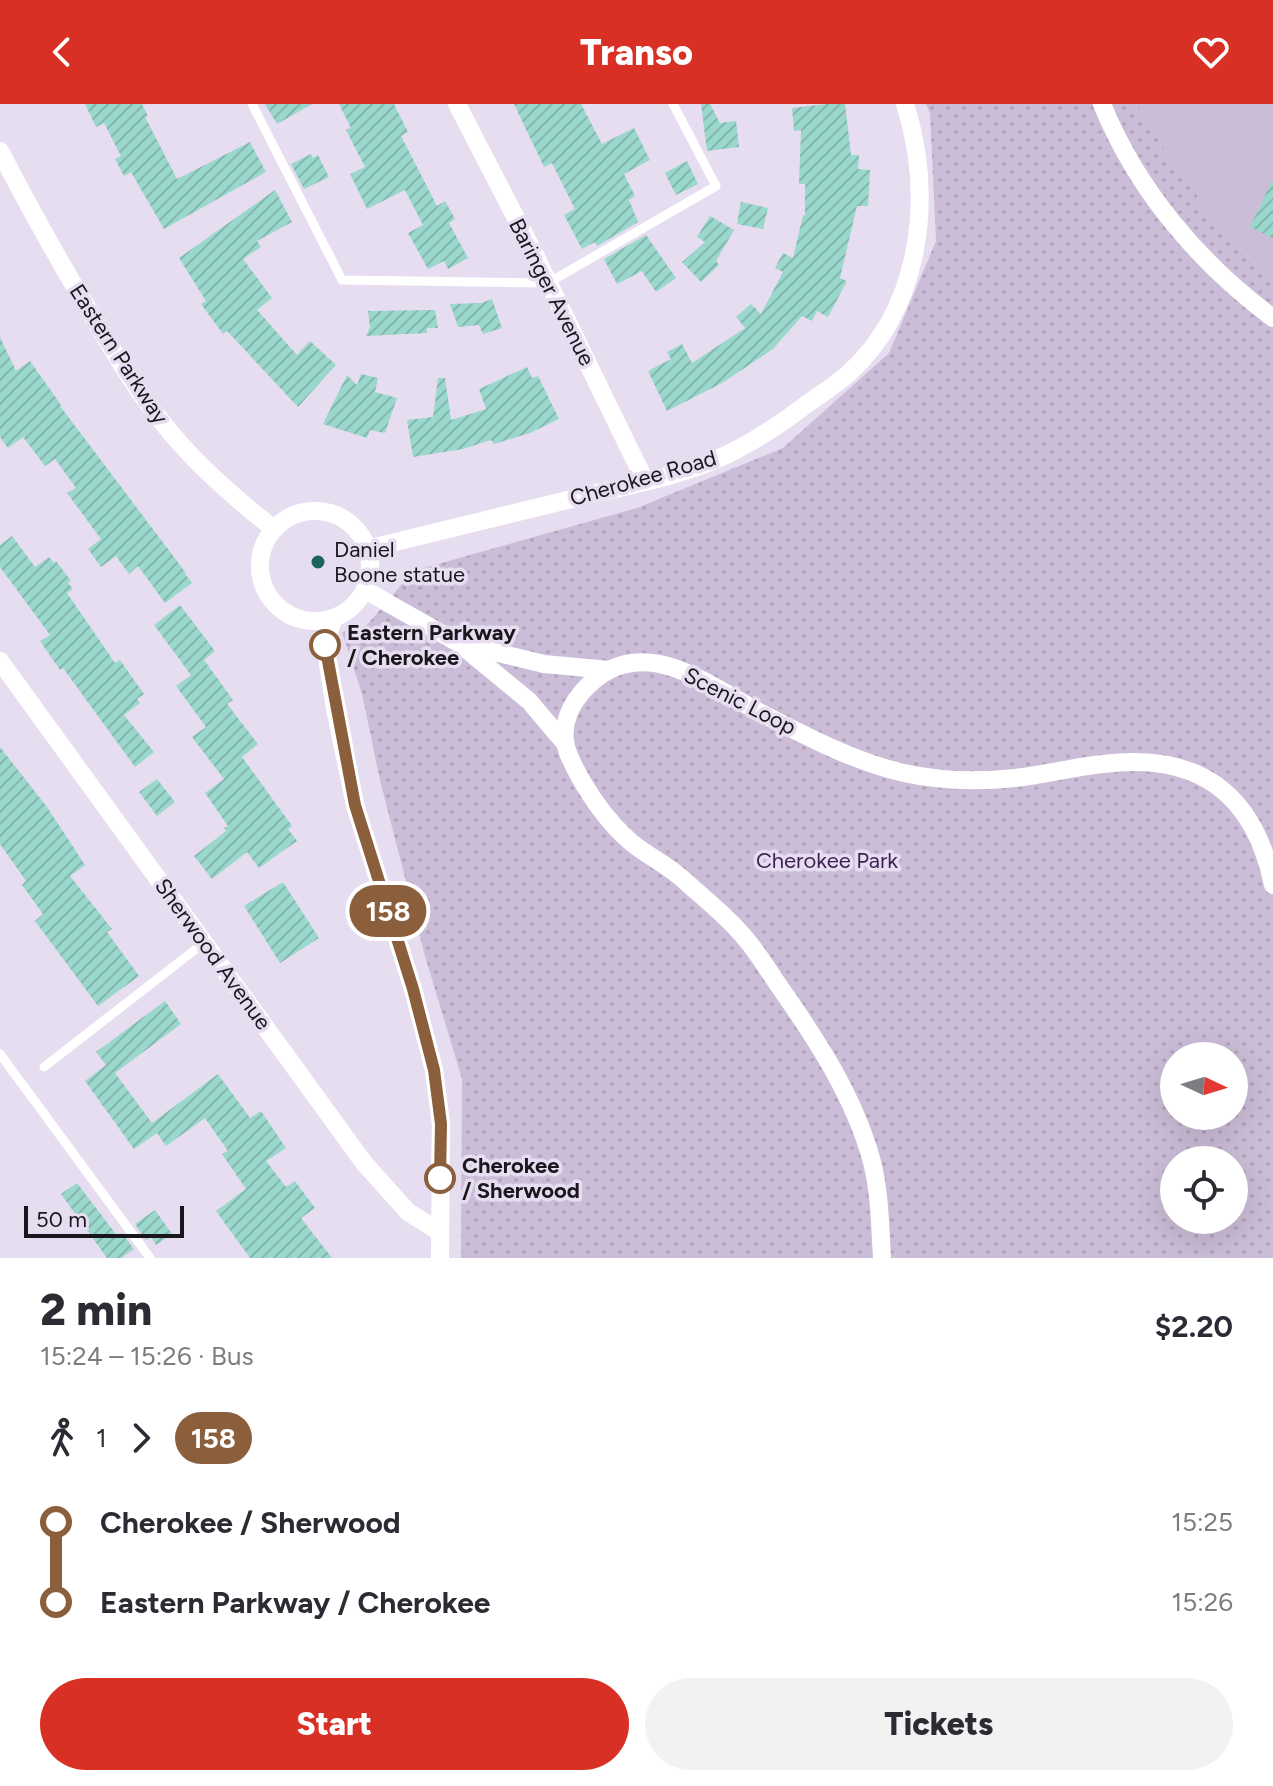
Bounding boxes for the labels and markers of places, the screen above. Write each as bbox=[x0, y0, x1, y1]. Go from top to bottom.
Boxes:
place label: Daniel Boone statue bbox=[334, 536, 465, 588]
marker: Daniel Boone statue bbox=[309, 553, 327, 571]
place label: Eastern Parkway / Cherokee bbox=[347, 619, 516, 671]
marker: Eastern Parkway / Cherokee bbox=[310, 630, 340, 660]
place label: Cherokee / Sherwood bbox=[462, 1152, 580, 1204]
marker: Cherokee / Sherwood bbox=[425, 1163, 455, 1193]

